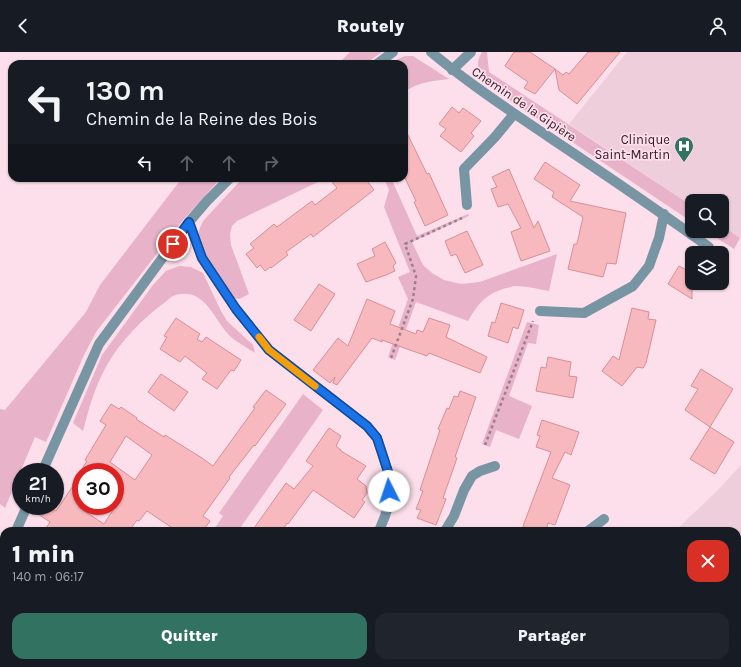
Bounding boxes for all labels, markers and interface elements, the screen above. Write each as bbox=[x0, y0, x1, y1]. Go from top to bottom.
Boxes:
icon: back bbox=[12, 15, 34, 37]
text: Routely bbox=[337, 15, 404, 37]
icon: person bbox=[707, 15, 729, 37]
street label: Chemin de la Gipière bbox=[469, 64, 579, 145]
text: 130 m bbox=[86, 74, 165, 107]
icon: left bbox=[20, 76, 72, 128]
text: Chemin de la Reine des Bois bbox=[86, 108, 317, 130]
place label: Clinique Saint-Martin bbox=[594, 132, 670, 162]
hospital icon: Clinique Saint-Martin bbox=[673, 135, 695, 163]
icon: left bbox=[134, 152, 156, 174]
icon: ahead bbox=[176, 152, 198, 174]
icon: ahead bbox=[218, 152, 240, 174]
icon: right bbox=[260, 152, 282, 174]
map controls bbox=[685, 194, 729, 290]
button: search bbox=[685, 194, 729, 238]
pin bbox=[156, 227, 190, 261]
icon: arrive bbox=[162, 233, 184, 255]
button: layers bbox=[685, 246, 729, 290]
speed limit sign: 30 bbox=[72, 463, 124, 515]
position arrow bbox=[368, 470, 410, 512]
text: 21 bbox=[28, 472, 48, 495]
text: km/h bbox=[25, 493, 51, 505]
text: 1 min bbox=[12, 540, 75, 568]
button: close bbox=[687, 540, 729, 582]
text: 140 m · 06:17 bbox=[12, 569, 84, 584]
button: Quitter bbox=[12, 613, 367, 659]
button: Partager bbox=[375, 613, 729, 659]

